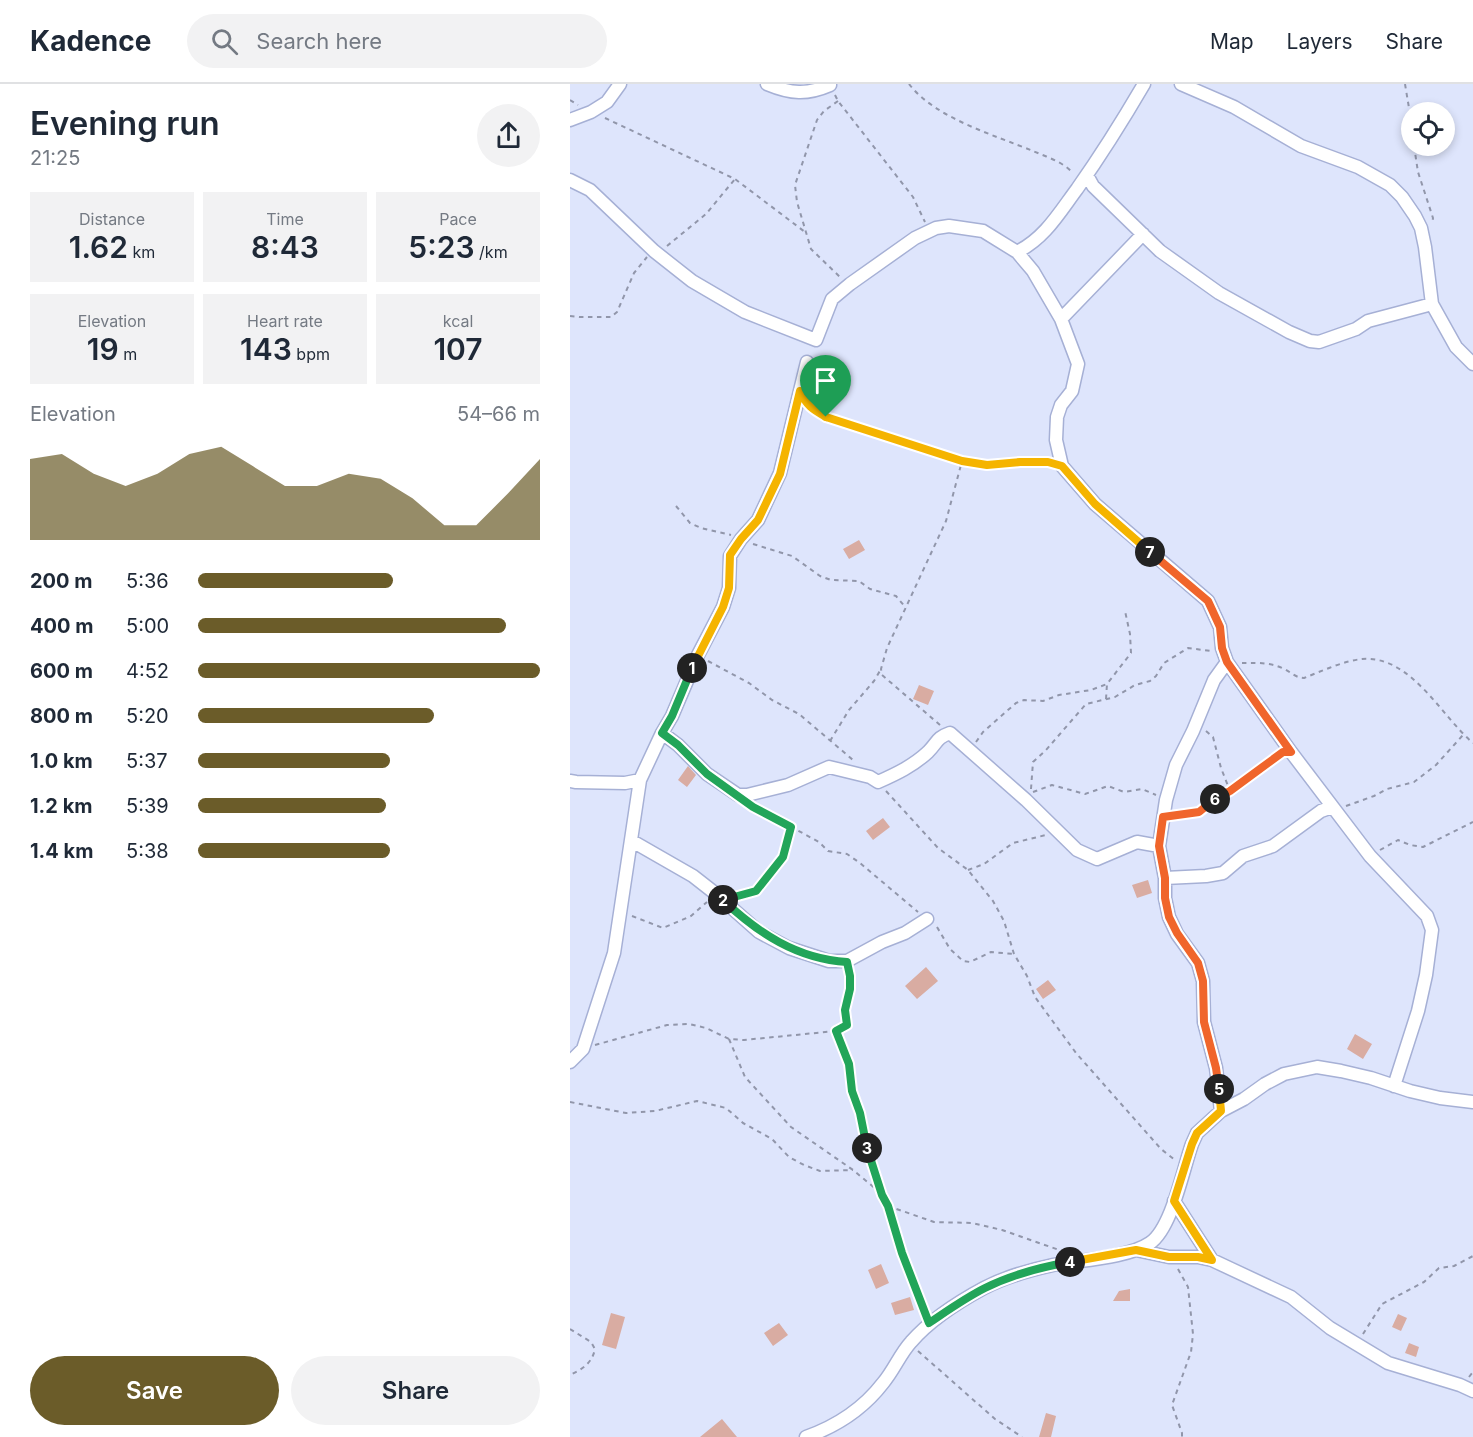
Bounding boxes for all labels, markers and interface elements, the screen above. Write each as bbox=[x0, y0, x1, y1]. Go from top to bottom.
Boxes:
search box bbox=[187, 14, 607, 68]
text: Kadence bbox=[30, 24, 151, 58]
icon: search bbox=[208, 25, 241, 58]
text: Search here bbox=[256, 28, 382, 54]
text: Map bbox=[1210, 29, 1254, 54]
text: Layers bbox=[1287, 29, 1353, 54]
text: Share bbox=[1386, 29, 1443, 54]
map controls bbox=[1401, 102, 1455, 156]
button: locate bbox=[1401, 102, 1455, 156]
text: Evening run bbox=[30, 103, 220, 143]
button: share bbox=[477, 104, 540, 167]
text: 21:25 bbox=[30, 146, 80, 170]
text: Distance bbox=[79, 209, 145, 229]
text: Time bbox=[266, 209, 304, 229]
text: Pace bbox=[439, 209, 477, 229]
text: 1.62 bbox=[69, 229, 128, 265]
text: 8:43 bbox=[251, 229, 319, 265]
text: 5:23 bbox=[408, 229, 475, 265]
text: km bbox=[128, 242, 155, 262]
text: /km bbox=[475, 242, 508, 262]
text: Elevation bbox=[78, 311, 146, 331]
text: Heart rate bbox=[247, 311, 323, 331]
text: kcal bbox=[443, 311, 473, 331]
text: 19 bbox=[87, 331, 119, 367]
text: 143 bbox=[240, 331, 292, 367]
text: 107 bbox=[433, 331, 483, 367]
text: m bbox=[119, 344, 137, 364]
text: bpm bbox=[292, 344, 330, 364]
pin bbox=[800, 355, 851, 417]
icon: arrive bbox=[809, 364, 842, 397]
text: Elevation bbox=[30, 402, 116, 426]
text: 54–66 m bbox=[457, 402, 540, 426]
pin: 7 bbox=[1135, 537, 1165, 567]
text: 7 bbox=[1145, 542, 1155, 562]
text: 200 m bbox=[30, 569, 93, 593]
text: 5:36 bbox=[126, 569, 169, 593]
text: 400 m bbox=[30, 614, 94, 638]
text: 5:00 bbox=[126, 614, 169, 638]
pin: 1 bbox=[677, 653, 707, 683]
text: 1 bbox=[689, 658, 695, 678]
text: 600 m bbox=[30, 659, 93, 683]
text: 4:52 bbox=[126, 659, 169, 683]
text: 800 m bbox=[30, 704, 93, 728]
text: 5:20 bbox=[126, 704, 169, 728]
text: 1.0 km bbox=[30, 749, 93, 773]
text: 5:37 bbox=[126, 749, 168, 773]
pin: 6 bbox=[1200, 784, 1230, 814]
text: 6 bbox=[1210, 789, 1220, 809]
text: 1.2 km bbox=[30, 794, 93, 818]
text: 5:39 bbox=[126, 794, 169, 818]
text: 1.4 km bbox=[30, 839, 93, 863]
text: 5:38 bbox=[126, 839, 169, 863]
pin: 2 bbox=[708, 885, 738, 915]
text: 2 bbox=[718, 890, 728, 910]
pin: 5 bbox=[1204, 1074, 1234, 1104]
text: 5 bbox=[1214, 1079, 1224, 1099]
pin: 3 bbox=[852, 1133, 882, 1163]
text: 3 bbox=[862, 1138, 872, 1158]
pin: 4 bbox=[1055, 1247, 1085, 1277]
text: 4 bbox=[1065, 1252, 1075, 1272]
button: Save bbox=[30, 1356, 279, 1425]
button: Share bbox=[291, 1356, 540, 1425]

